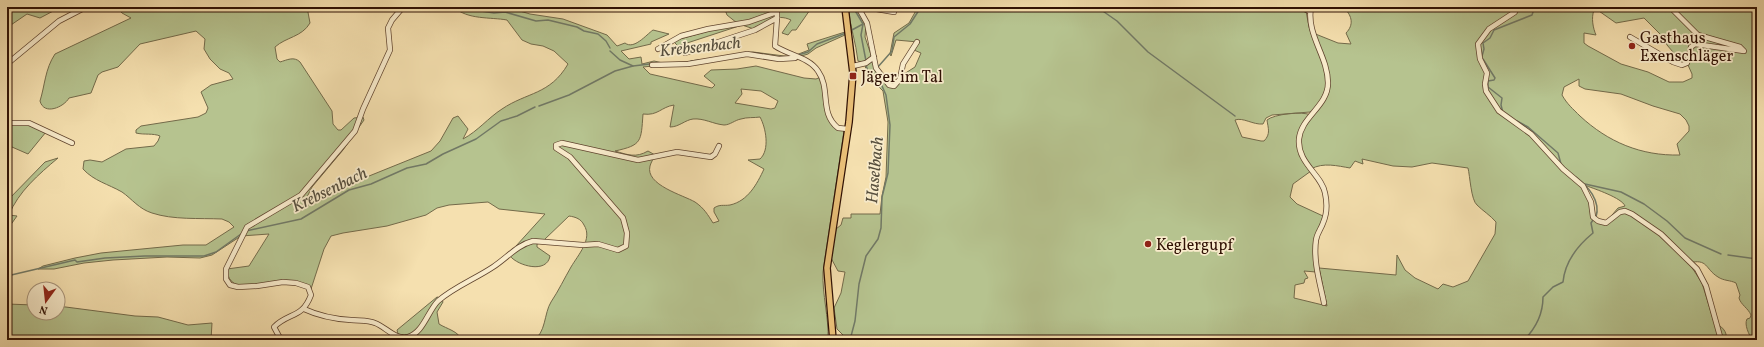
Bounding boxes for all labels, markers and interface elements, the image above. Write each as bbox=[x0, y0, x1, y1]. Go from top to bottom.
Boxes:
place label: Gasthaus Exenschläger bbox=[1640, 28, 1733, 68]
water label: Krebsenbach bbox=[658, 32, 742, 63]
marker: Gasthaus Exenschläger bbox=[1627, 41, 1637, 51]
place label: Jäger im Tal bbox=[861, 67, 943, 89]
marker: Jäger im Tal bbox=[848, 71, 858, 81]
water label: Haselbach bbox=[861, 136, 890, 205]
water label: Krebsenbach bbox=[288, 162, 371, 219]
place label: Keglergupf bbox=[1156, 235, 1234, 257]
marker: Keglergupf bbox=[1143, 239, 1153, 249]
north arrow bbox=[26, 281, 66, 321]
text: N bbox=[38, 301, 50, 317]

